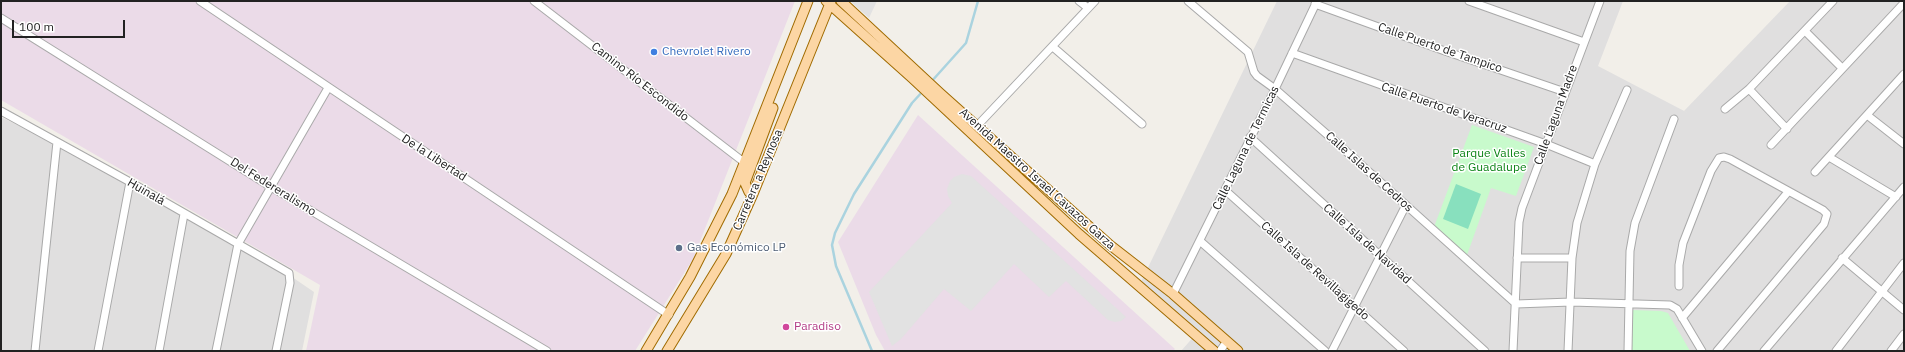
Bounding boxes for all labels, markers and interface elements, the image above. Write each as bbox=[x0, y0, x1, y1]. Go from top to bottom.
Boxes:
scale bar bbox=[14, 12, 127, 38]
text: 100 m bbox=[19, 19, 54, 34]
street label: Calle Puerto de Tampico bbox=[1376, 20, 1504, 76]
street label: Camino Río Escondido bbox=[588, 39, 692, 125]
place label: Chevrolet Rivero bbox=[662, 45, 751, 59]
marker: Chevrolet Rivero bbox=[649, 47, 659, 57]
street label: Calle Laguna Madre bbox=[1531, 63, 1581, 167]
street label: Calle Puerto de Veracruz bbox=[1379, 80, 1509, 136]
street label: Calle Laguna de Termicas bbox=[1210, 83, 1282, 213]
street label: Avenida Maestro Israel Cavazos Garza bbox=[956, 105, 1118, 253]
street label: Carretera a Reynosa bbox=[730, 127, 786, 233]
street label: Calle Islas de Cedros bbox=[1322, 129, 1416, 215]
street label: De la Libertad bbox=[399, 132, 469, 184]
park label: Parque Valles de Guadalupe bbox=[1452, 147, 1526, 175]
street label: Del Federeralismo bbox=[228, 155, 318, 219]
street label: Huinalá bbox=[125, 175, 167, 209]
street label: Calle Isla de Navidad bbox=[1320, 201, 1414, 287]
street label: Calle Isla de Revillagigedo bbox=[1258, 219, 1372, 323]
place label: Gas Económico LP bbox=[687, 241, 786, 255]
marker: Gas Económico LP bbox=[674, 243, 684, 253]
place label: Paradiso bbox=[794, 320, 841, 334]
marker: Paradiso bbox=[781, 322, 791, 332]

